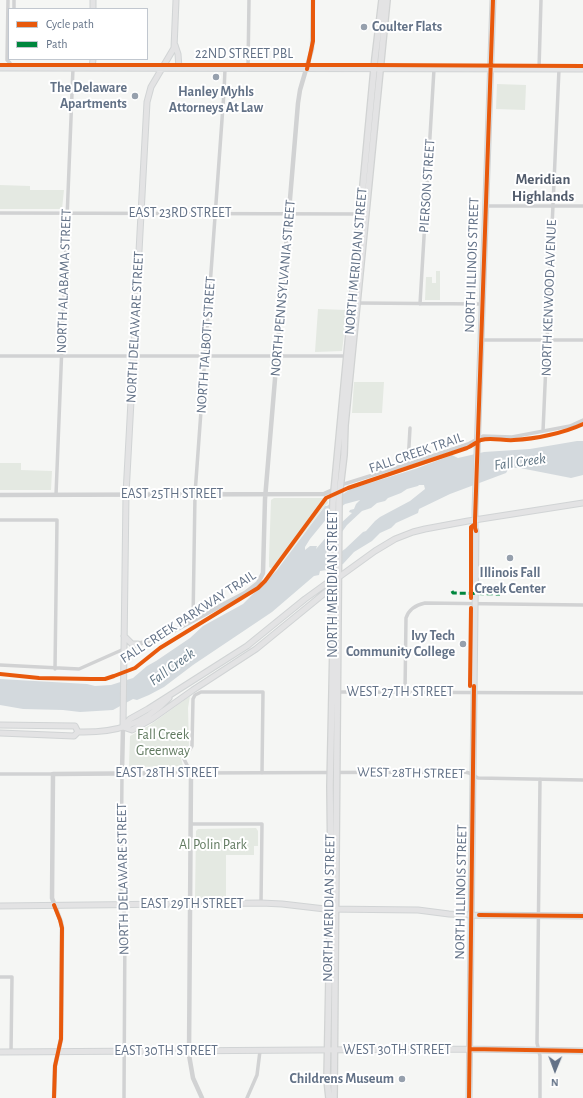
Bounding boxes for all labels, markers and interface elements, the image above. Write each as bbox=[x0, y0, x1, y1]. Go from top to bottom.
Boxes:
legend bbox=[8, 8, 148, 60]
text: Cycle path bbox=[46, 18, 94, 30]
place label: Coulter Flats bbox=[372, 19, 442, 35]
marker: Coulter Flats bbox=[359, 22, 369, 32]
text: Path bbox=[46, 38, 68, 50]
street label: 22ND STREET PBL bbox=[195, 46, 293, 62]
marker: Hanley Myhls Attorneys At Law bbox=[211, 72, 221, 82]
place label: The Delaware Apartments bbox=[50, 80, 127, 112]
place label: Hanley Myhls Attorneys At Law bbox=[169, 84, 263, 116]
marker: The Delaware Apartments bbox=[130, 91, 140, 101]
street label: PIERSON STREET bbox=[415, 138, 439, 234]
district label: Meridian Highlands bbox=[512, 170, 574, 205]
street label: NORTH MERIDIAN STREET bbox=[341, 187, 371, 335]
street label: NORTH ILLINOIS STREET bbox=[461, 197, 483, 333]
street label: NORTH PENNSYLVANIA STREET bbox=[267, 199, 299, 377]
street label: EAST 23RD STREET bbox=[128, 205, 232, 221]
street label: NORTH ALABAMA STREET bbox=[53, 208, 75, 354]
street label: NORTH KENWOOD AVENUE bbox=[538, 219, 560, 377]
street label: NORTH DELAWARE STREET bbox=[123, 251, 147, 403]
street label: NORTH TALBOTT STREET bbox=[193, 276, 219, 414]
street label: FALL CREEK TRAIL bbox=[367, 429, 465, 477]
water label: Fall Creek bbox=[493, 449, 547, 475]
street label: EAST 25TH STREET bbox=[121, 486, 223, 502]
street label: NORTH MERIDIAN STREET bbox=[325, 510, 341, 658]
marker: Illinois Fall Creek Center bbox=[505, 553, 515, 563]
place label: Illinois Fall Creek Center bbox=[474, 565, 546, 598]
street label: FALL CREEK PARKWAY TRAIL bbox=[117, 567, 259, 667]
place label: Ivy Tech Community College bbox=[346, 628, 455, 660]
marker: Ivy Tech Community College bbox=[458, 639, 468, 649]
water label: Fall Creek bbox=[146, 644, 198, 690]
street label: WEST 27TH STREET bbox=[346, 684, 454, 700]
park label: Fall Creek Greenway bbox=[136, 727, 190, 760]
street label: WEST 28TH STREET bbox=[357, 764, 465, 782]
street label: EAST 28TH STREET bbox=[115, 765, 219, 781]
street label: NORTH DELAWARE STREET bbox=[113, 803, 133, 955]
street label: NORTH ILLINOIS STREET bbox=[451, 824, 471, 960]
street label: NORTH MERIDIAN STREET bbox=[319, 834, 339, 982]
park label: Al Polin Park bbox=[179, 837, 247, 853]
street label: EAST 29TH STREET bbox=[140, 896, 244, 912]
street label: WEST 30TH STREET bbox=[343, 1042, 451, 1058]
street label: EAST 30TH STREET bbox=[114, 1043, 218, 1059]
north arrow bbox=[535, 1050, 575, 1090]
place label: Childrens Museum bbox=[289, 1071, 394, 1087]
marker: Childrens Museum bbox=[397, 1074, 407, 1084]
text: N bbox=[551, 1077, 559, 1088]

